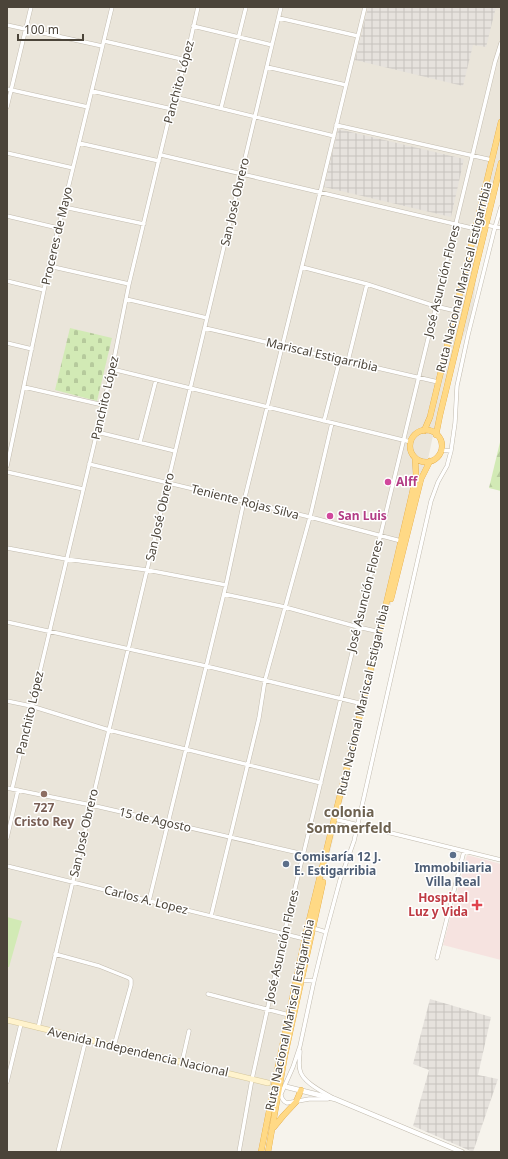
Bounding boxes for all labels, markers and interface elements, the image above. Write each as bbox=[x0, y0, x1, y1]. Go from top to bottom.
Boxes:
scale bar bbox=[18, 16, 83, 42]
text: 100 m bbox=[24, 21, 59, 38]
street label: Panchito López bbox=[159, 38, 198, 125]
street label: San José Obrero bbox=[216, 156, 253, 248]
street label: Ruta Nacional Mariscal Estigarribia bbox=[432, 180, 495, 374]
street label: Proceres de Mayo bbox=[37, 185, 76, 287]
street label: José Asunción Flores bbox=[419, 223, 464, 340]
street label: Mariscal Estigarribia bbox=[265, 333, 380, 376]
street label: Panchito López bbox=[87, 354, 123, 442]
street label: San José Obrero bbox=[141, 471, 178, 563]
place label: Alff bbox=[396, 473, 418, 490]
marker: Alff bbox=[383, 477, 393, 487]
street label: Teniente Rojas Silva bbox=[189, 480, 301, 523]
place label: San Luis bbox=[338, 507, 387, 524]
marker: San Luis bbox=[325, 511, 335, 521]
street label: José Asunción Flores bbox=[342, 538, 387, 655]
street label: Ruta Nacional Mariscal Estigarribia bbox=[332, 603, 393, 797]
street label: Panchito López bbox=[12, 669, 48, 757]
street label: San José Obrero bbox=[65, 787, 102, 879]
marker: 727 Cristo Rey bbox=[39, 789, 49, 799]
place label: 727 Cristo Rey bbox=[14, 799, 74, 830]
district label: colonia Sommerfeld bbox=[306, 802, 392, 837]
street label: 15 de Agosto bbox=[117, 803, 193, 836]
place label: Comisaría 12 J. E. Estigarribia bbox=[294, 848, 381, 879]
marker: Immobiliaria Villa Real bbox=[448, 850, 458, 860]
marker: Comisaría 12 J. E. Estigarribia bbox=[281, 859, 291, 869]
place label: Immobiliaria Villa Real bbox=[414, 859, 492, 890]
street label: Carlos A. Lopez bbox=[102, 881, 190, 918]
street label: José Asunción Flores bbox=[260, 888, 303, 1005]
place label: Hospital Luz y Vida bbox=[408, 889, 468, 920]
marker: Hospital Luz y Vida bbox=[471, 899, 483, 911]
street label: Ruta Nacional Mariscal Estigarribia bbox=[261, 917, 318, 1112]
street label: Avenida Independencia Nacional bbox=[46, 1022, 230, 1081]

